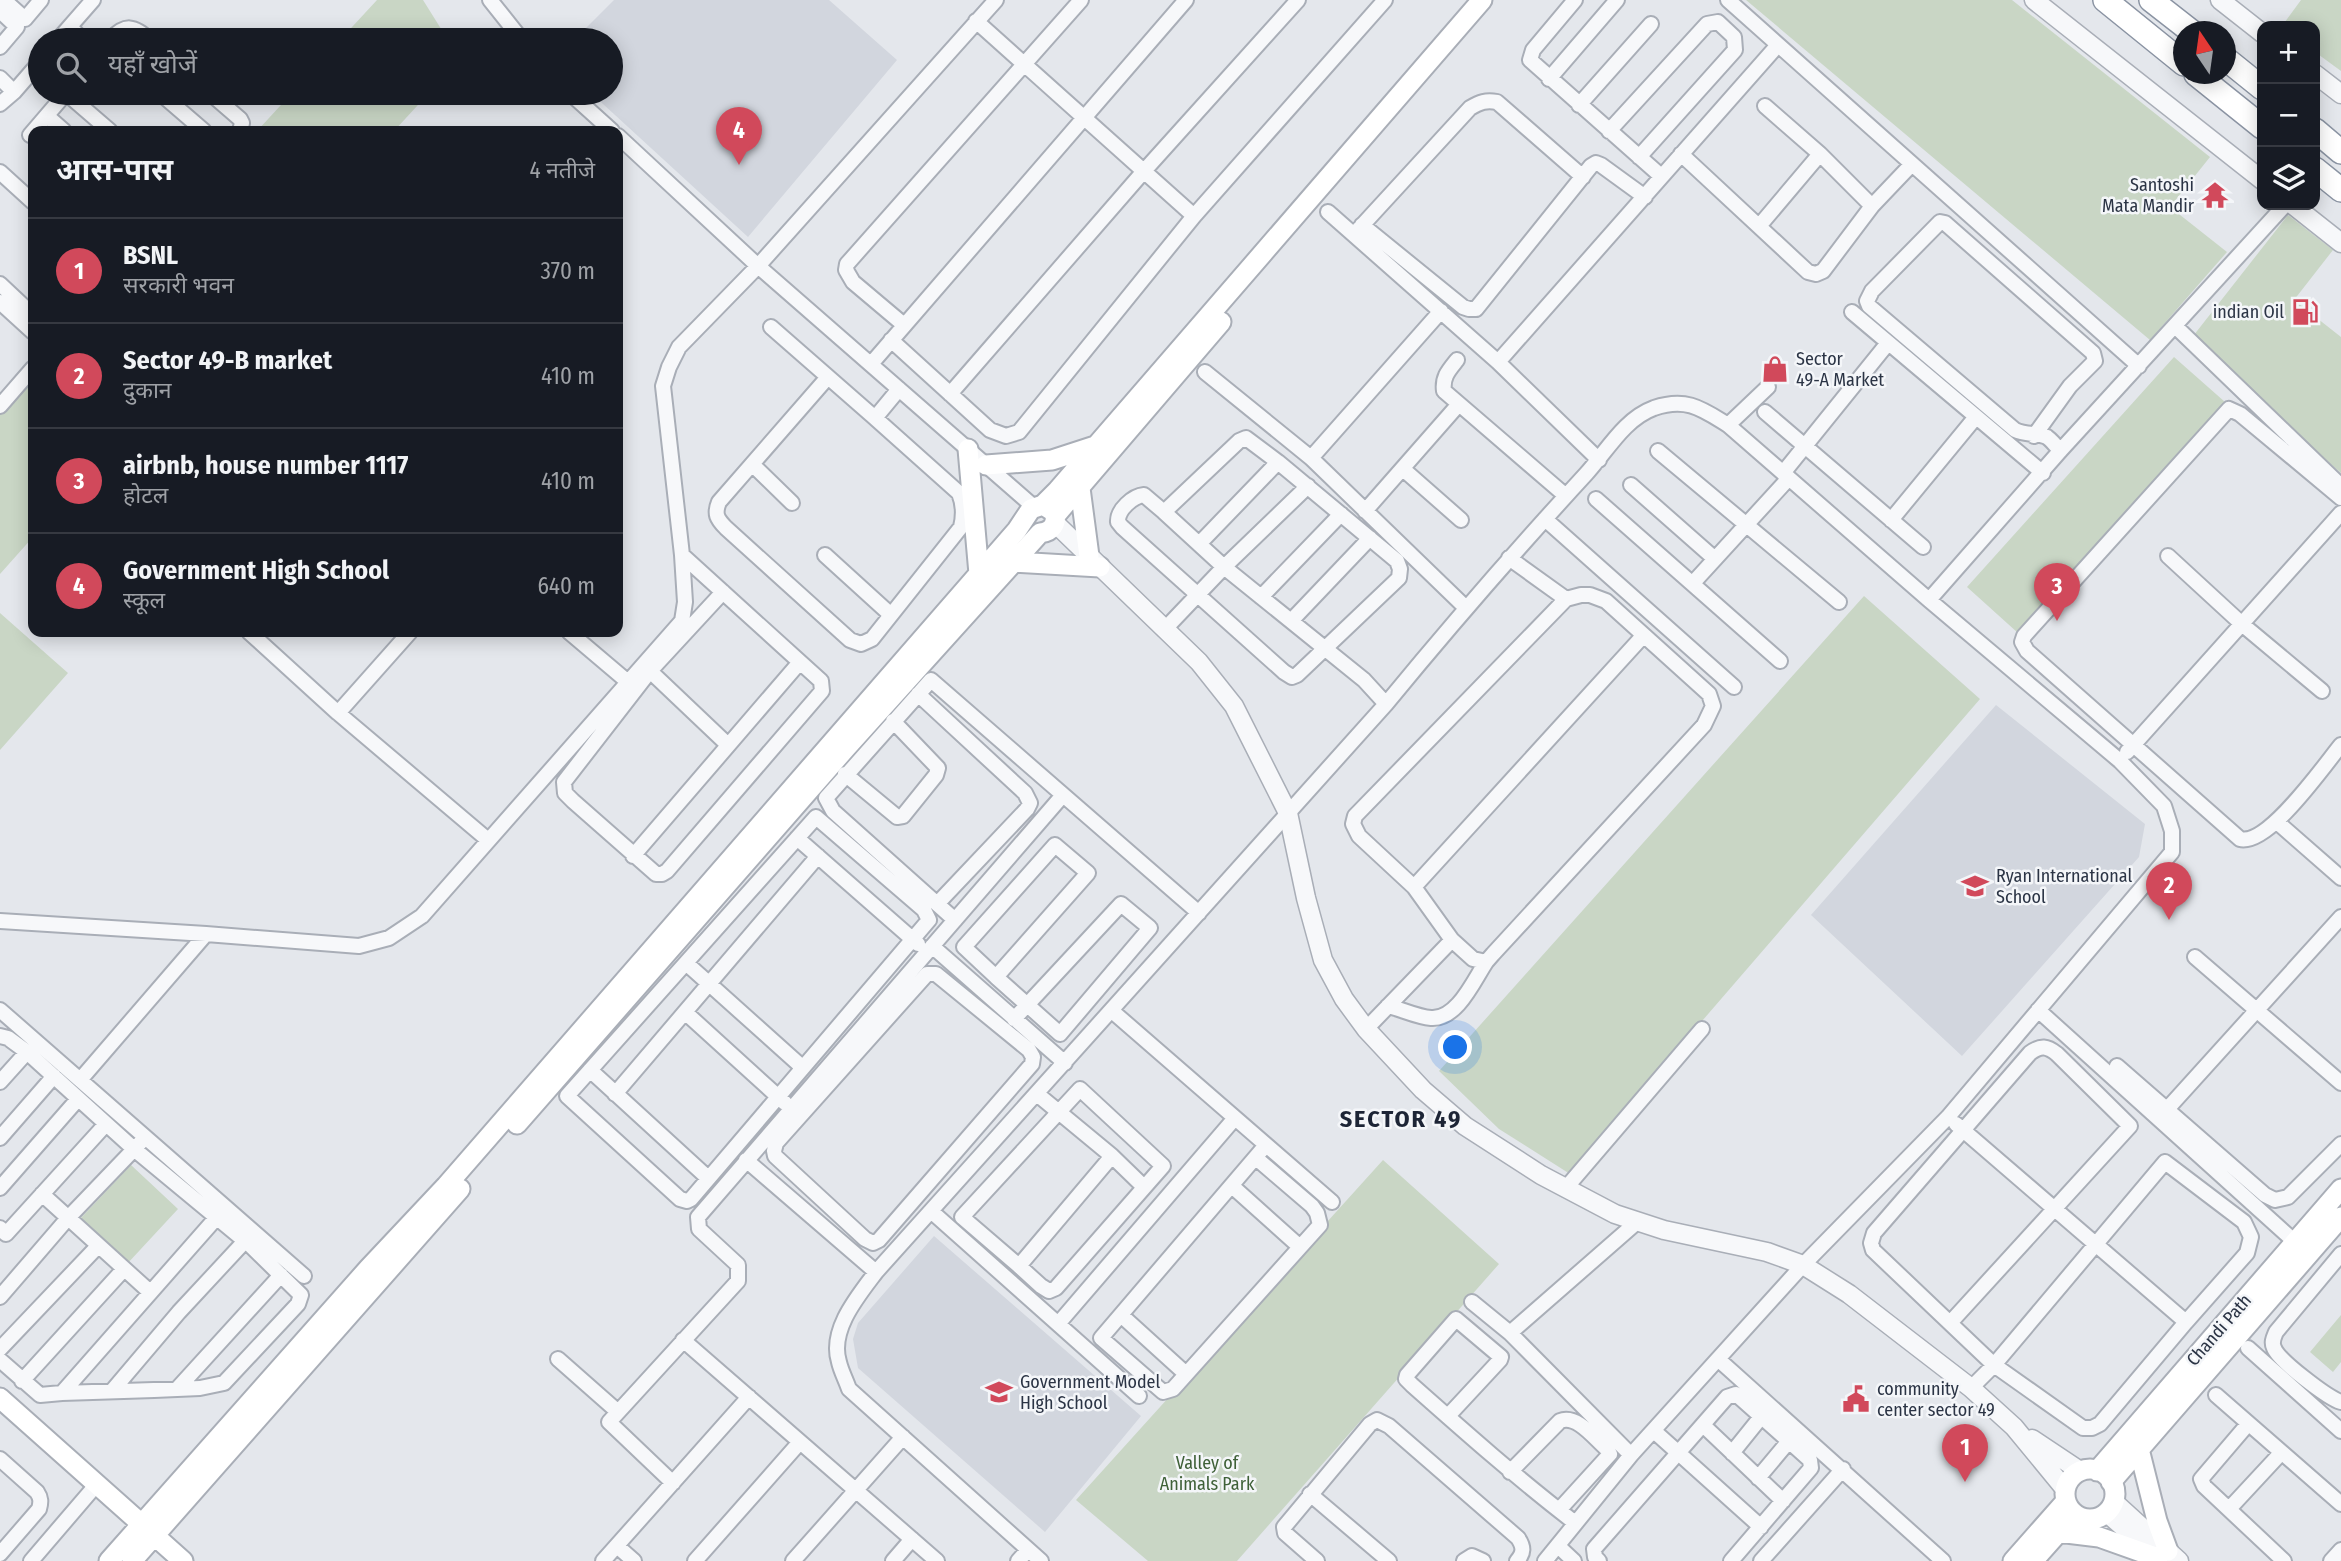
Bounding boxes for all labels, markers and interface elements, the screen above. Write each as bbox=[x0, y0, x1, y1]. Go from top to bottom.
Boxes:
north arrow bbox=[2173, 21, 2236, 84]
map controls bbox=[2257, 21, 2320, 210]
button: + bbox=[2257, 21, 2320, 84]
search box bbox=[28, 28, 623, 105]
icon: search bbox=[52, 48, 90, 86]
text: यहाँ खोजें bbox=[108, 49, 197, 80]
button: − bbox=[2257, 84, 2320, 147]
pin: 4 bbox=[716, 107, 762, 165]
button: layers bbox=[2257, 147, 2320, 210]
text: आस-पास bbox=[56, 152, 173, 188]
text: 4 नतीजे bbox=[530, 156, 595, 184]
place label: Santoshi Mata Mandir bbox=[2102, 174, 2195, 217]
temple icon: Santoshi Mata Mandir bbox=[2200, 180, 2230, 210]
text: BSNL bbox=[123, 240, 178, 271]
text: 1 bbox=[74, 257, 84, 285]
text: 370 m bbox=[541, 257, 595, 285]
text: सरकारी भवन bbox=[123, 271, 234, 299]
fuel station icon: indian Oil bbox=[2290, 297, 2320, 327]
place label: indian Oil bbox=[2213, 301, 2284, 323]
text: Sector 49-B market bbox=[123, 345, 332, 376]
place label: Sector 49-A Market bbox=[1796, 348, 1884, 391]
shop icon: Sector 49-A Market bbox=[1760, 354, 1790, 384]
text: 2 bbox=[74, 362, 84, 390]
text: 410 m bbox=[541, 362, 595, 390]
text: दुकान bbox=[123, 376, 172, 404]
text: airbnb, house number 1117 bbox=[123, 450, 408, 481]
text: 3 bbox=[74, 467, 84, 495]
text: 410 m bbox=[541, 467, 595, 495]
text: होटल bbox=[123, 481, 168, 509]
text: Government High School bbox=[123, 555, 389, 586]
pin: 3 bbox=[2034, 563, 2080, 621]
text: 4 bbox=[73, 572, 85, 600]
text: 640 m bbox=[537, 572, 595, 600]
text: स्कूल bbox=[123, 586, 165, 614]
pin: 2 bbox=[2146, 862, 2192, 920]
place label: Ryan International School bbox=[1996, 865, 2132, 908]
school or university icon: Ryan International School bbox=[1960, 871, 1990, 901]
your location bbox=[1438, 1030, 1472, 1064]
district label: SECTOR 49 bbox=[1340, 1105, 1462, 1133]
street label: Chandi Path bbox=[2182, 1290, 2256, 1370]
place label: Government Model High School bbox=[1020, 1371, 1160, 1414]
school or university icon: Government Model High School bbox=[984, 1377, 1014, 1407]
place label: community center sector 49 bbox=[1877, 1378, 1995, 1421]
public building icon: community center sector 49 bbox=[1841, 1384, 1871, 1414]
pin: 1 bbox=[1942, 1424, 1988, 1482]
park label: Valley of Animals Park bbox=[1160, 1452, 1255, 1495]

